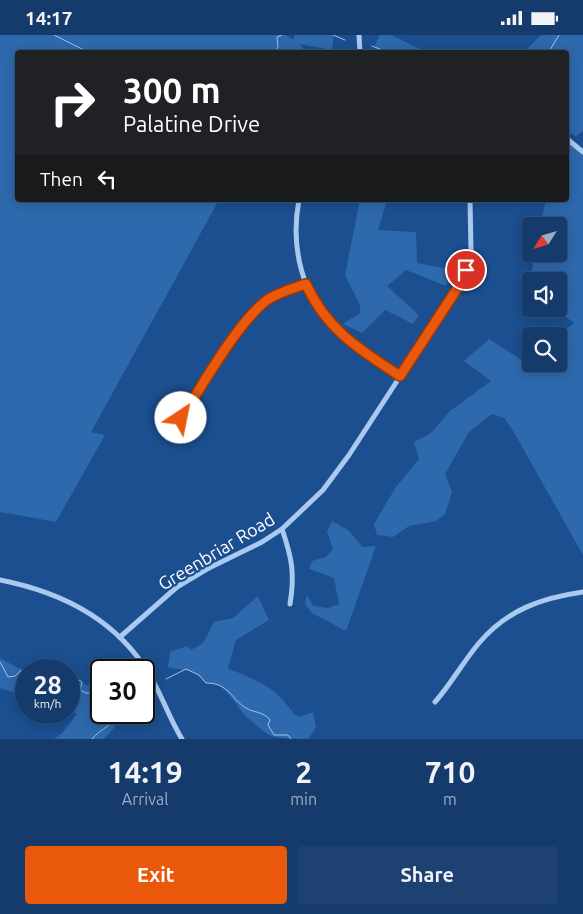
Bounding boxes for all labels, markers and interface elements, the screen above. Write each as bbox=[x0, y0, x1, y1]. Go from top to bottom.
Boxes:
text: 14:17 bbox=[25, 7, 73, 29]
icon: right bbox=[40, 70, 105, 135]
text: 300 m bbox=[123, 70, 221, 110]
text: Palatine Drive bbox=[123, 111, 260, 136]
icon: left bbox=[93, 165, 121, 193]
text: Then bbox=[40, 168, 83, 190]
north arrow bbox=[522, 217, 568, 263]
map controls bbox=[522, 217, 567, 372]
pin bbox=[445, 249, 487, 291]
icon: arrive bbox=[452, 256, 480, 284]
button: sound bbox=[522, 272, 567, 317]
button: search bbox=[522, 327, 567, 372]
position arrow bbox=[154, 391, 206, 443]
street label: Greenbriar Road bbox=[154, 508, 278, 594]
speed limit sign: 30 bbox=[90, 659, 155, 724]
text: 28 bbox=[33, 671, 62, 699]
text: km/h bbox=[34, 697, 61, 710]
text: 14:19 bbox=[108, 755, 183, 789]
text: 2 bbox=[295, 755, 312, 789]
text: 710 bbox=[425, 755, 475, 789]
text: Arrival bbox=[122, 790, 168, 808]
text: min bbox=[290, 790, 317, 808]
text: m bbox=[443, 790, 457, 808]
button: Exit bbox=[25, 846, 287, 904]
button: Share bbox=[297, 846, 558, 904]

